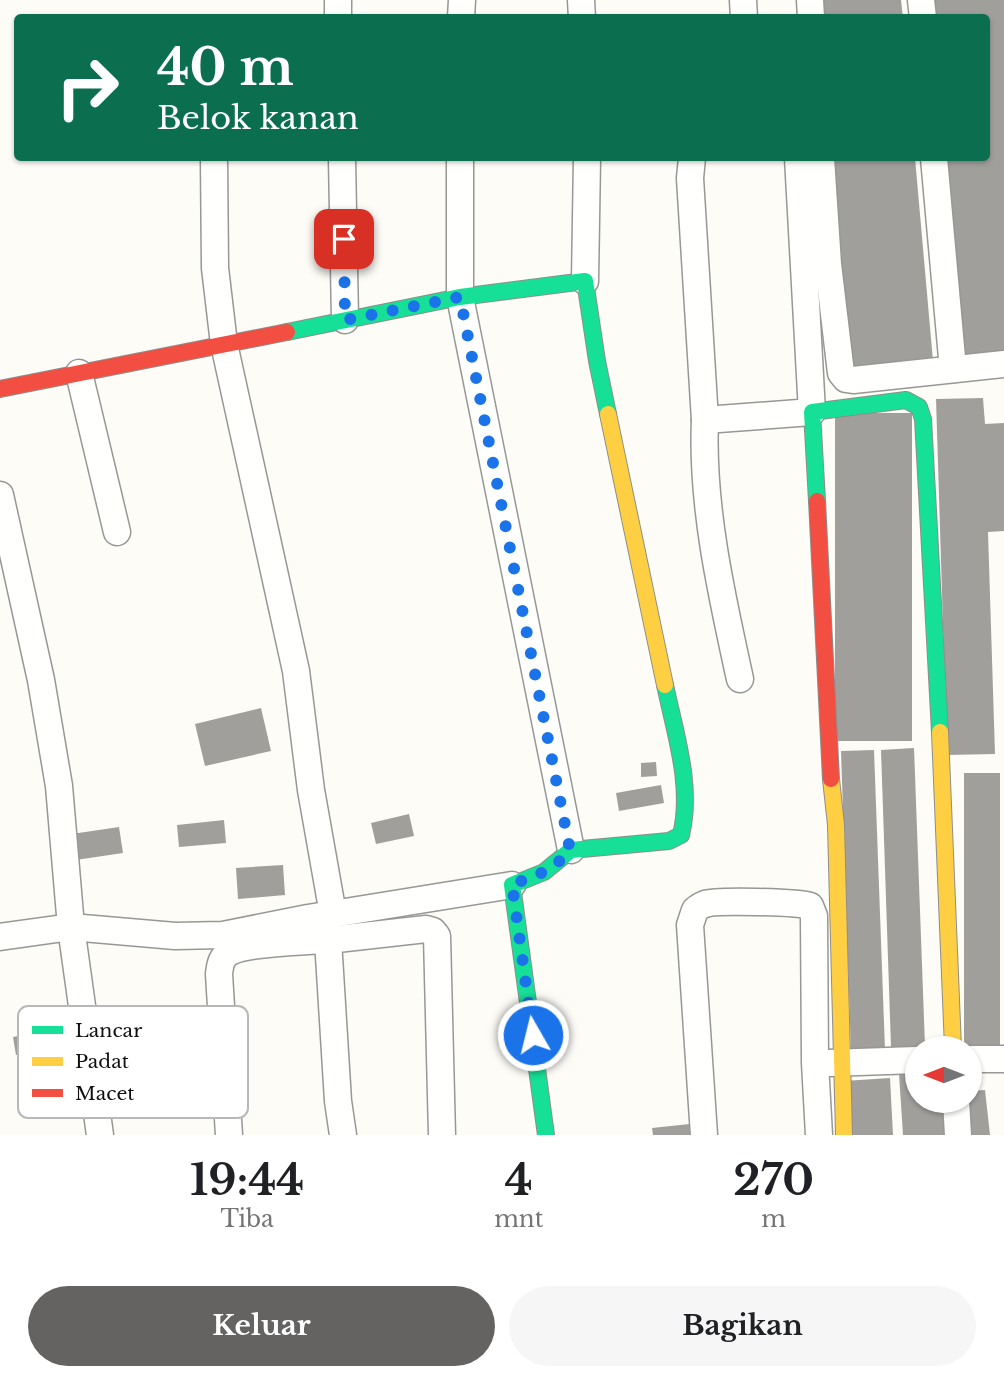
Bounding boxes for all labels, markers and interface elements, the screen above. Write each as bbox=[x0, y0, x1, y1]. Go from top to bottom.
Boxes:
text: 40 m bbox=[157, 37, 294, 98]
icon: right bbox=[42, 42, 133, 133]
text: Belok kanan bbox=[157, 98, 359, 138]
pin bbox=[314, 209, 374, 269]
icon: arrive bbox=[325, 220, 363, 258]
position arrow bbox=[496, 998, 570, 1072]
legend bbox=[18, 1006, 248, 1118]
text: Lancar bbox=[75, 1019, 142, 1042]
north arrow bbox=[905, 1036, 982, 1113]
map controls bbox=[905, 1036, 982, 1113]
text: Padat bbox=[75, 1050, 130, 1073]
text: Macet bbox=[75, 1082, 135, 1105]
text: 19:44 bbox=[190, 1154, 304, 1206]
text: 4 bbox=[505, 1154, 533, 1206]
text: 270 bbox=[733, 1154, 814, 1206]
text: Tiba bbox=[220, 1205, 274, 1233]
text: mnt bbox=[494, 1205, 543, 1233]
text: m bbox=[761, 1205, 786, 1233]
button: Keluar bbox=[28, 1286, 495, 1366]
button: Bagikan bbox=[509, 1286, 976, 1366]

